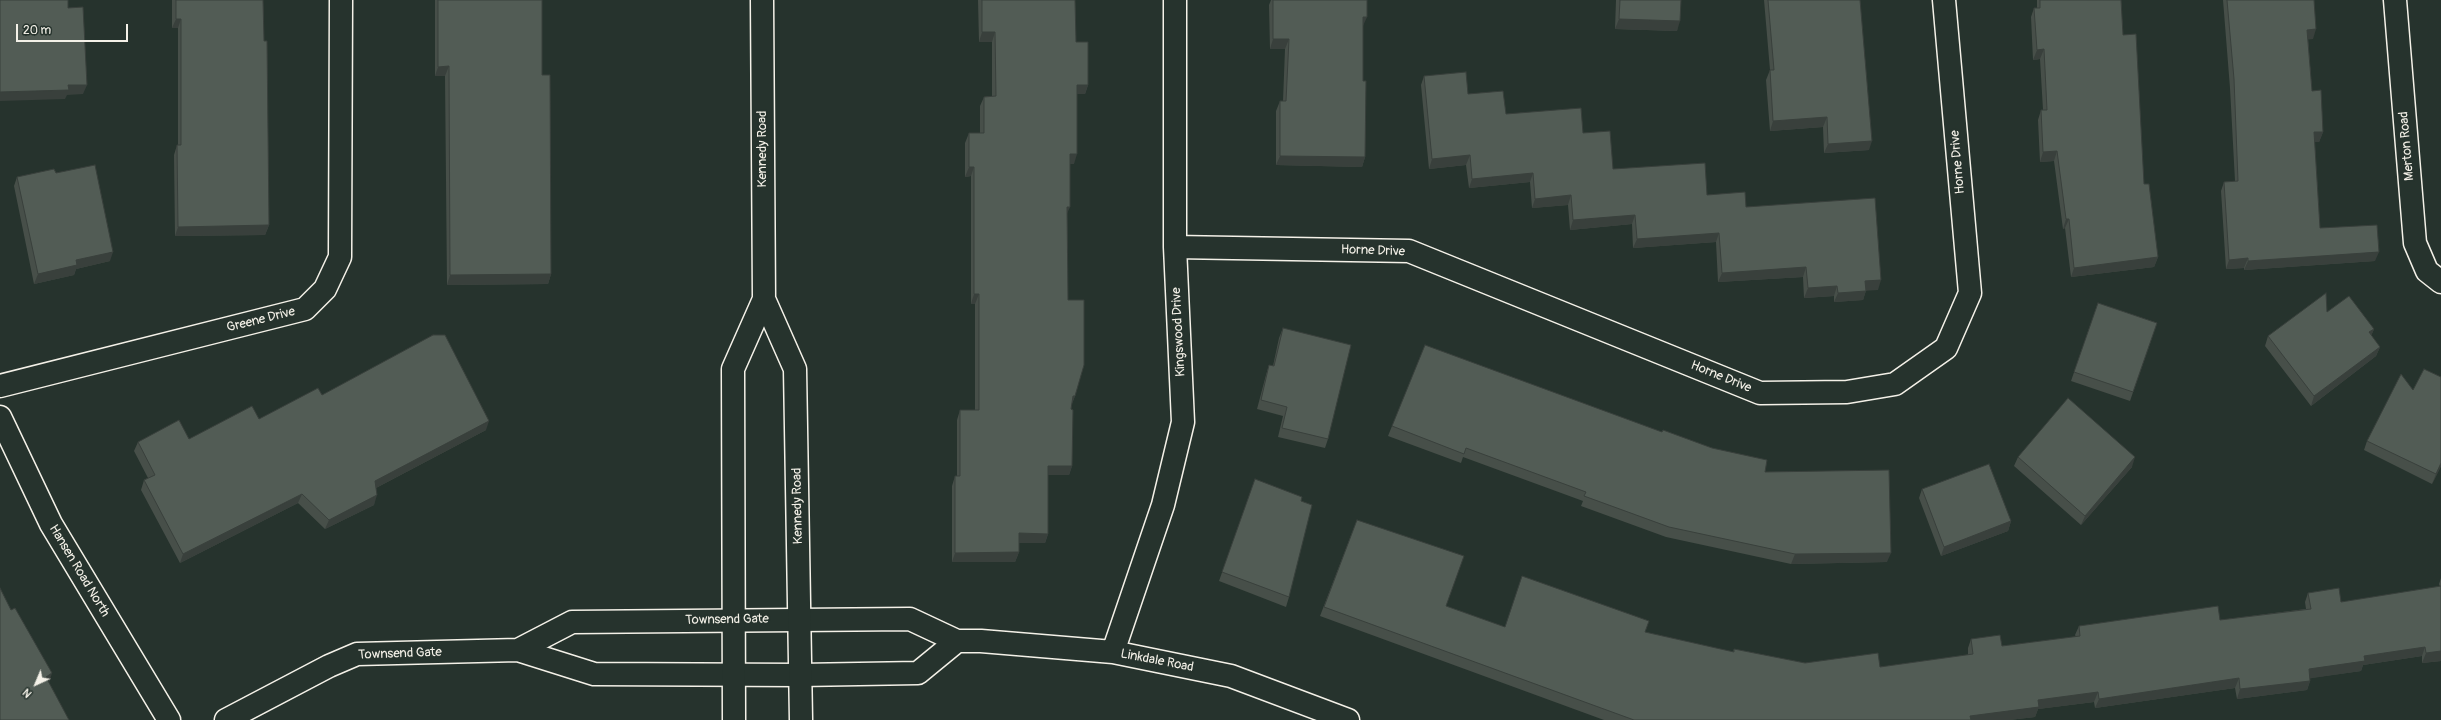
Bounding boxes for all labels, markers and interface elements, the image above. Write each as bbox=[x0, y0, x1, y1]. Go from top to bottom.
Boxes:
scale bar bbox=[18, 16, 130, 42]
text: 20 m bbox=[23, 23, 51, 38]
street label: Kennedy Road bbox=[755, 111, 771, 187]
street label: Merton Road bbox=[2396, 111, 2418, 181]
street label: Horne Drive bbox=[1947, 129, 1969, 195]
street label: Horne Drive bbox=[1341, 242, 1405, 260]
street label: Kingswood Drive bbox=[1169, 287, 1189, 377]
street label: Greene Drive bbox=[225, 304, 297, 336]
street label: Horne Drive bbox=[1688, 358, 1754, 396]
street label: Kennedy Road bbox=[790, 467, 806, 545]
street label: Hansen Road North bbox=[45, 522, 113, 620]
street label: Townsend Gate bbox=[685, 611, 769, 629]
street label: Townsend Gate bbox=[358, 645, 442, 663]
street label: Linkdale Road bbox=[1119, 646, 1195, 676]
north arrow bbox=[16, 664, 56, 704]
text: N bbox=[20, 686, 35, 700]

